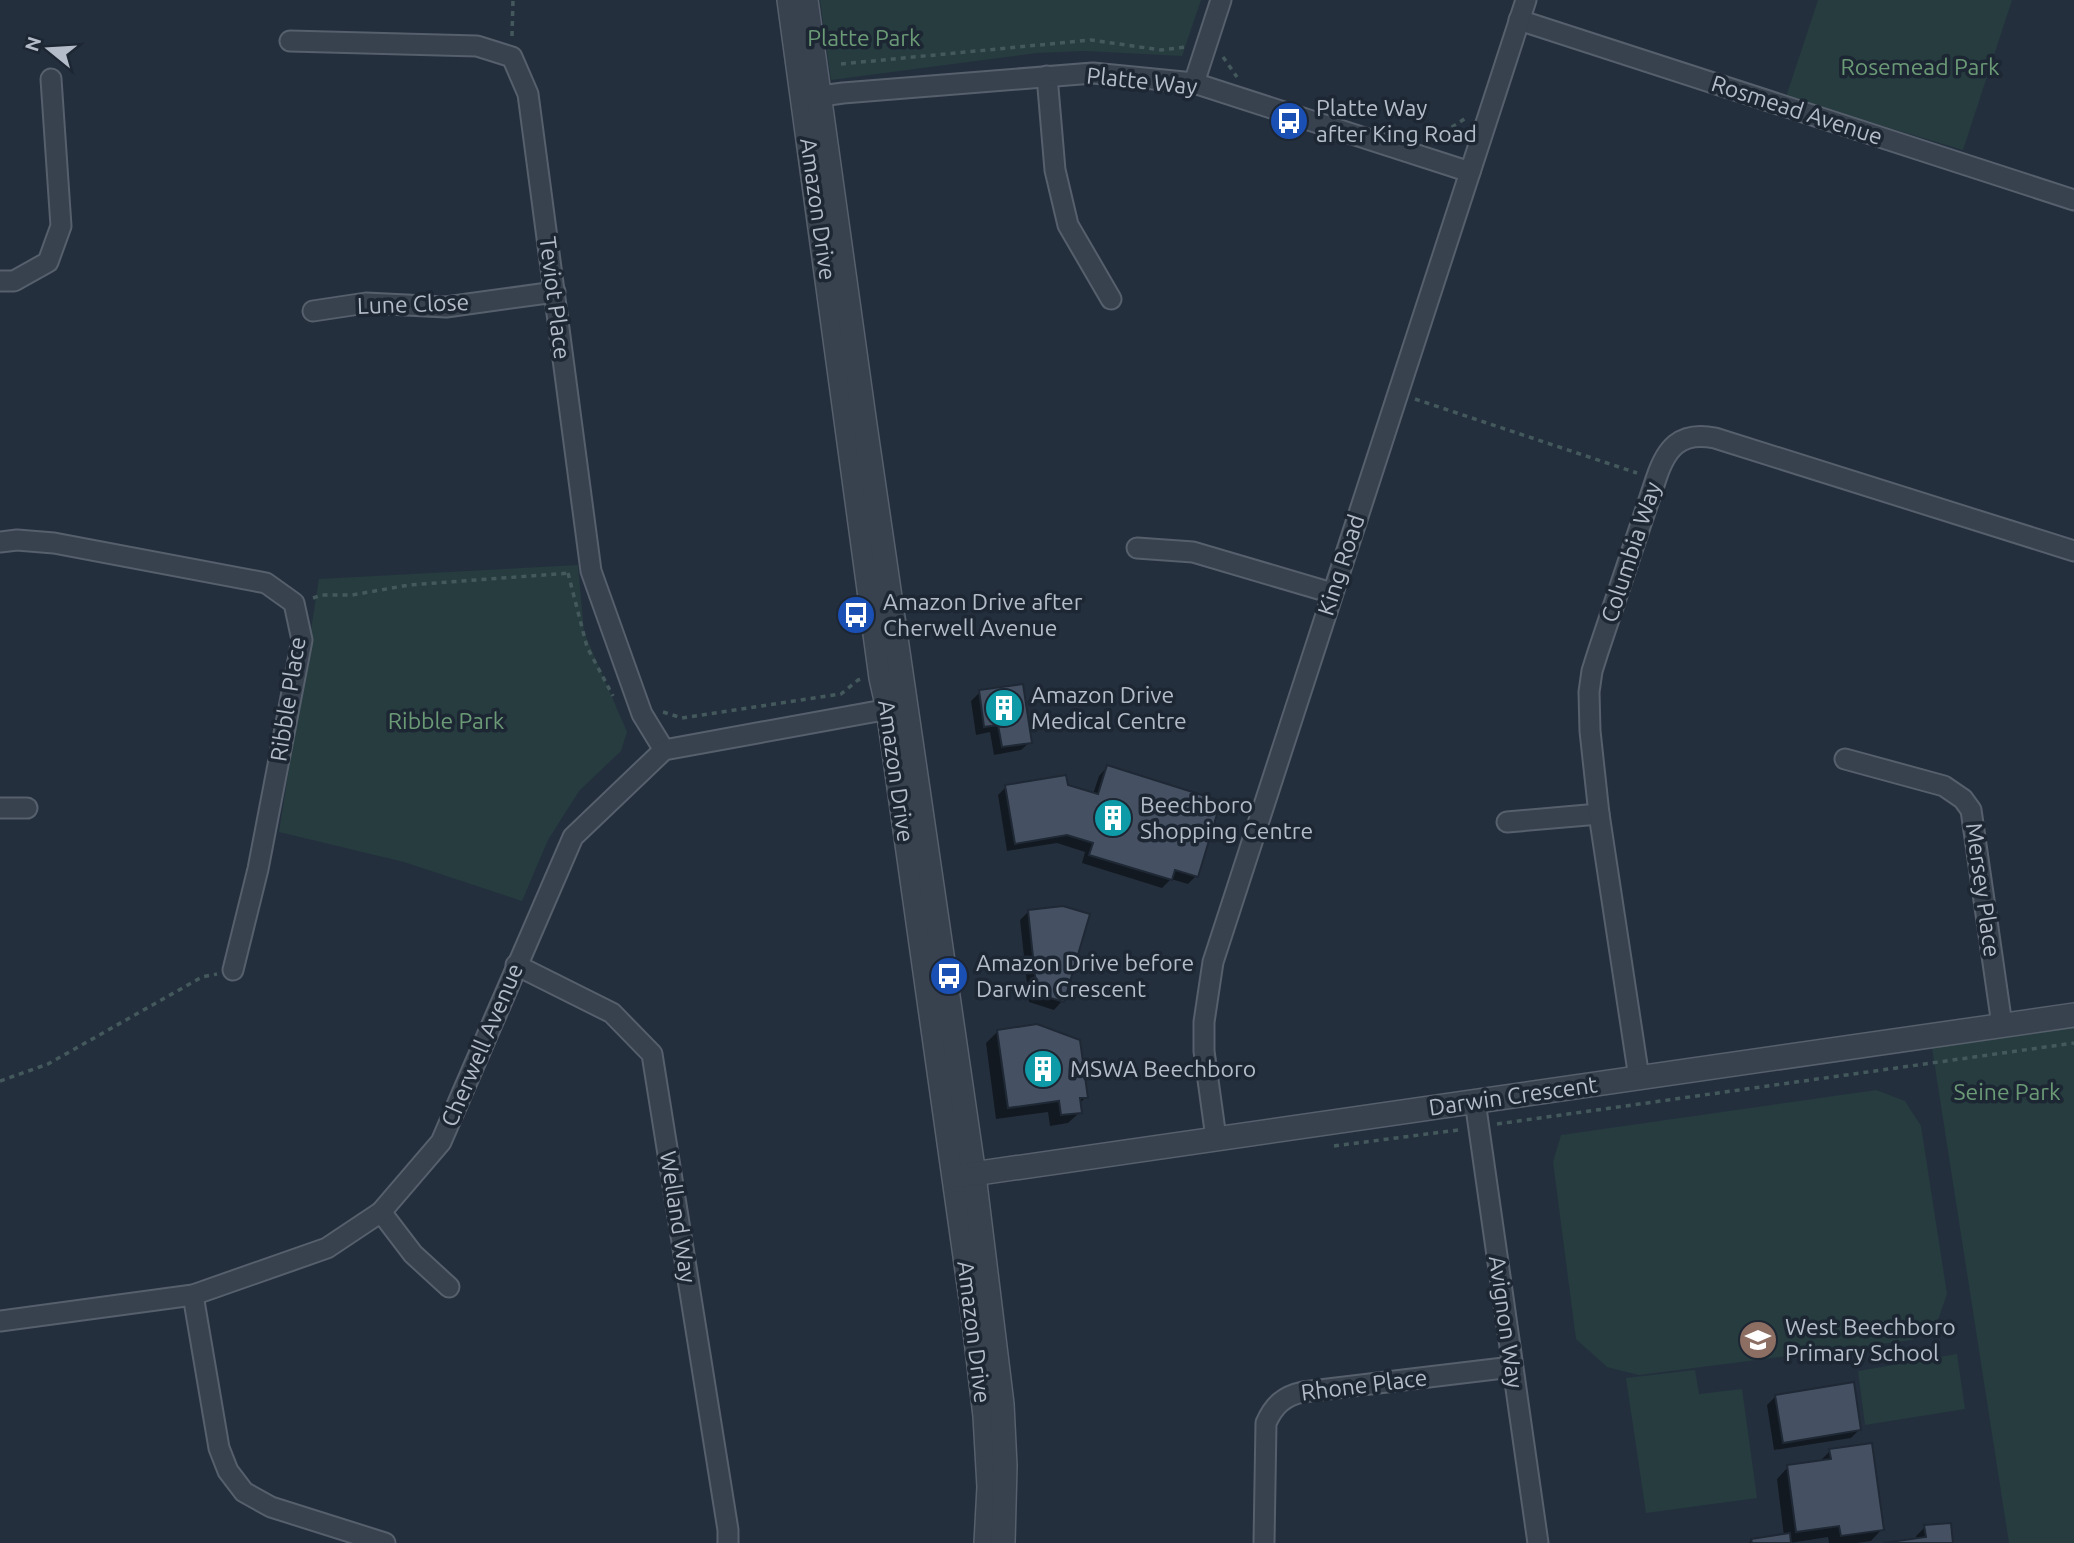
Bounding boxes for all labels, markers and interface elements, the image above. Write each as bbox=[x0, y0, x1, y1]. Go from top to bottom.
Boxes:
north arrow bbox=[14, 14, 84, 84]
park label: Platte Park bbox=[807, 25, 921, 50]
text: N bbox=[20, 34, 45, 54]
park label: Rosemead Park bbox=[1840, 54, 2000, 79]
street label: Platte Way bbox=[1085, 62, 1199, 99]
street label: Rosmead Avenue bbox=[1709, 70, 1886, 149]
place label: Platte Way after King Road bbox=[1316, 95, 1477, 146]
bus stop icon: Platte Way after King Road bbox=[1268, 100, 1310, 142]
street label: Amazon Drive bbox=[796, 136, 841, 282]
street label: Teviot Place bbox=[536, 235, 575, 361]
street label: Lune Close bbox=[356, 289, 469, 318]
street label: Columbia Way bbox=[1596, 478, 1665, 625]
street label: King Road bbox=[1312, 511, 1369, 618]
place label: Amazon Drive after Cherwell Avenue bbox=[883, 589, 1083, 640]
bus stop icon: Amazon Drive after Cherwell Avenue bbox=[835, 594, 877, 636]
street label: Ribble Place bbox=[265, 635, 310, 763]
place label: Amazon Drive Medical Centre bbox=[1031, 682, 1187, 733]
building icon: Amazon Drive Medical Centre bbox=[983, 687, 1025, 729]
street label: Amazon Drive bbox=[874, 698, 919, 844]
park label: Ribble Park bbox=[388, 708, 505, 733]
place label: Beechboro Shopping Centre bbox=[1140, 792, 1313, 843]
building icon: Beechboro Shopping Centre bbox=[1092, 797, 1134, 839]
street label: Mersey Place bbox=[1962, 821, 2005, 959]
place label: Amazon Drive before Darwin Crescent bbox=[976, 950, 1194, 1001]
bus stop icon: Amazon Drive before Darwin Crescent bbox=[928, 955, 970, 997]
street label: Cherwell Avenue bbox=[436, 960, 527, 1130]
building icon: MSWA Beechboro bbox=[1022, 1048, 1064, 1090]
place label: MSWA Beechboro bbox=[1070, 1056, 1256, 1081]
street label: Darwin Crescent bbox=[1427, 1071, 1599, 1120]
park label: Seine Park bbox=[1953, 1079, 2061, 1104]
street label: Welland Way bbox=[656, 1149, 701, 1285]
street label: Avignon Way bbox=[1485, 1254, 1528, 1390]
street label: Amazon Drive bbox=[953, 1259, 996, 1405]
place label: West Beechboro Primary School bbox=[1785, 1314, 1956, 1365]
school or university icon: West Beechboro Primary School bbox=[1737, 1319, 1779, 1361]
street label: Rhone Place bbox=[1299, 1364, 1428, 1405]

